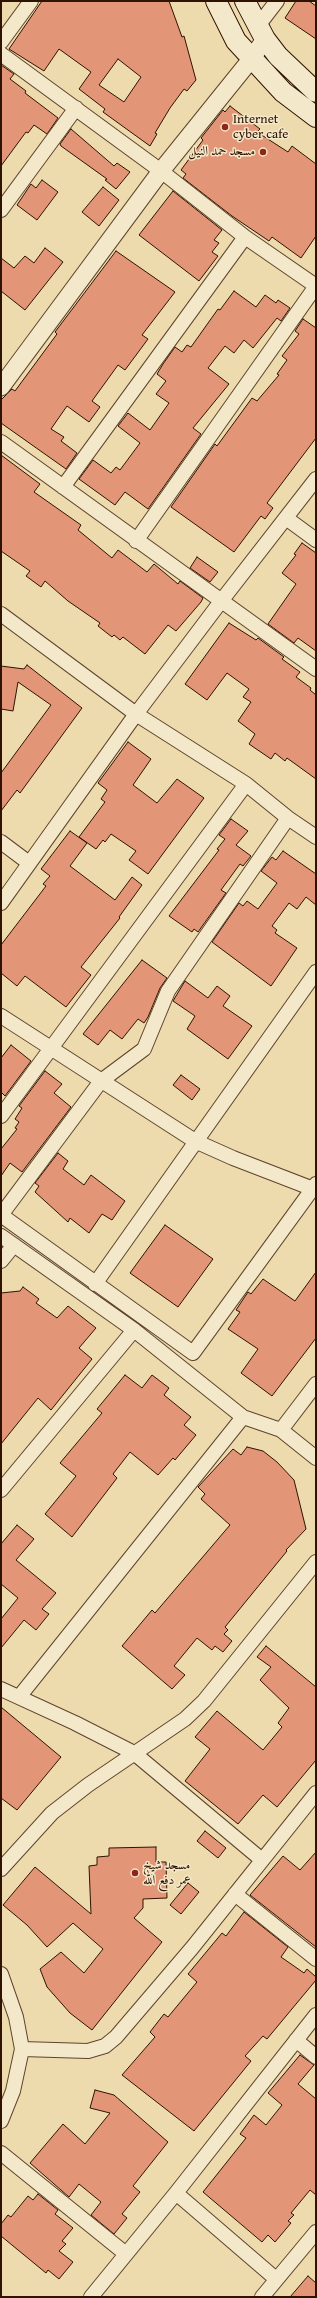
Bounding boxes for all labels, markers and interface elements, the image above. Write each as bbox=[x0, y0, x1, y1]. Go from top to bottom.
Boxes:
place label: Internet cyber cafe bbox=[233, 112, 288, 143]
marker: Internet cyber cafe bbox=[220, 122, 230, 132]
place label: مسجد حمد النيل bbox=[188, 144, 255, 160]
marker: مسجد حمد النيل bbox=[258, 147, 268, 157]
place label: مسجد شيخ عمر دفع الله bbox=[143, 1858, 191, 1889]
marker: مسجد شيخ عمر دفع الله bbox=[130, 1868, 140, 1878]

